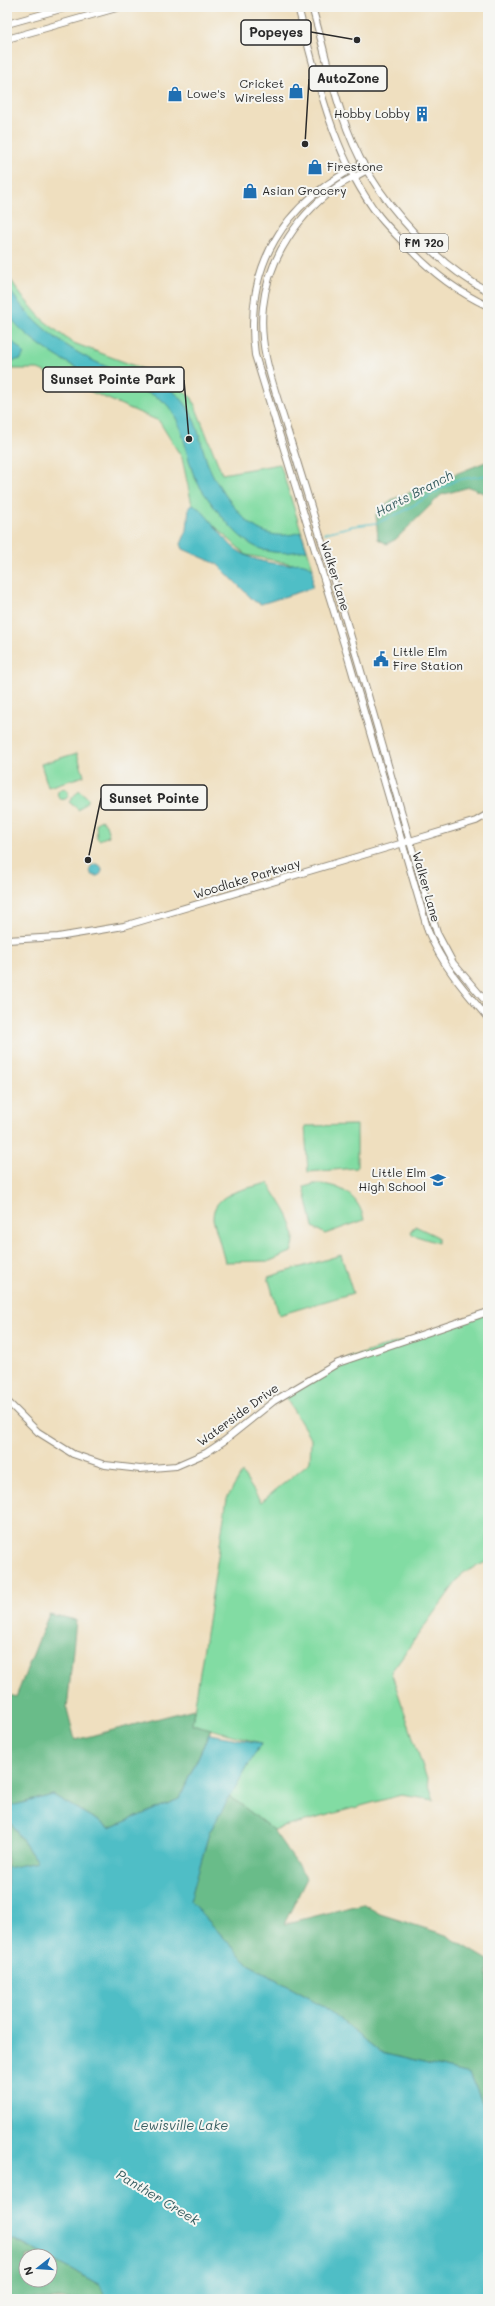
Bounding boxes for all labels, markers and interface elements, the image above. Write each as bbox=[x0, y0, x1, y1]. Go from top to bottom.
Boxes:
callout: Popeyes bbox=[241, 20, 311, 45]
text: Popeyes bbox=[249, 23, 303, 41]
callout: AutoZone bbox=[309, 66, 387, 91]
text: AutoZone bbox=[317, 69, 379, 86]
place label: Cricket Wireless bbox=[234, 75, 284, 105]
shop icon: Cricket Wireless bbox=[287, 82, 305, 100]
shop icon: Lowe's bbox=[166, 85, 184, 103]
place label: Lowe's bbox=[187, 85, 226, 101]
place label: Hobby Lobby bbox=[334, 105, 410, 121]
building icon: Hobby Lobby bbox=[413, 105, 431, 123]
shop icon: Firestone bbox=[306, 158, 324, 176]
place label: Firestone bbox=[327, 158, 383, 174]
shop icon: Asian Grocery bbox=[241, 182, 259, 200]
place label: Asian Grocery bbox=[262, 182, 347, 198]
road number: FM 720 bbox=[400, 234, 448, 252]
callout: Sunset Pointe Park bbox=[43, 367, 184, 392]
text: Sunset Pointe Park bbox=[50, 370, 176, 387]
water label: Harts Branch bbox=[372, 466, 455, 519]
street label: Walker Lane bbox=[318, 539, 354, 613]
place label: Little Elm Fire Station bbox=[393, 643, 463, 673]
public building icon: Little Elm Fire Station bbox=[372, 650, 390, 668]
callout: Sunset Pointe bbox=[101, 785, 207, 810]
text: Sunset Pointe bbox=[109, 789, 199, 806]
street label: Walker Lane bbox=[409, 850, 445, 924]
street label: Woodlake Parkway bbox=[191, 854, 302, 902]
place label: Little Elm High School bbox=[358, 1164, 426, 1194]
school or university icon: Little Elm High School bbox=[429, 1171, 447, 1189]
street label: Waterside Drive bbox=[194, 1379, 281, 1449]
water label: Lewisville Lake bbox=[134, 2116, 228, 2133]
water label: Panther Creek bbox=[114, 2165, 204, 2229]
north arrow bbox=[18, 2248, 58, 2288]
text: N bbox=[20, 2265, 36, 2277]

